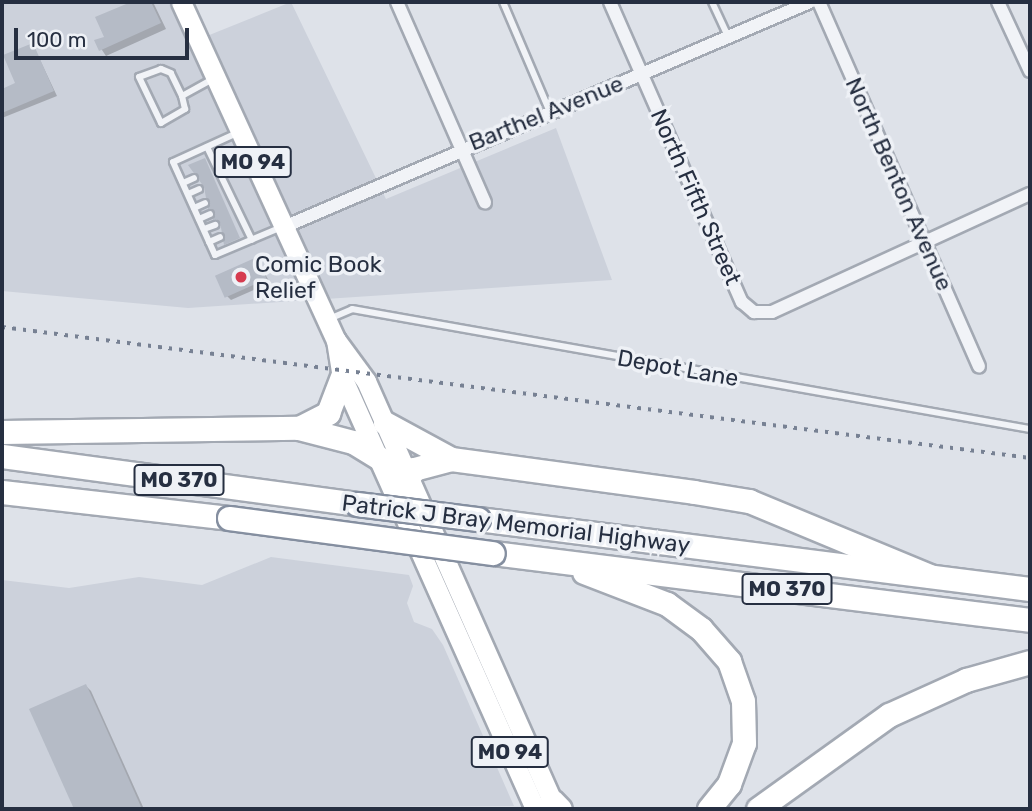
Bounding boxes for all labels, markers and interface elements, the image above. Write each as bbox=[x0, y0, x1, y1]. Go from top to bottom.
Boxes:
scale bar bbox=[18, 14, 192, 58]
text: 100 m bbox=[27, 27, 86, 52]
street label: Barthel Avenue bbox=[465, 69, 627, 157]
street label: North Benton Avenue bbox=[839, 73, 959, 295]
street label: North Fifth Street bbox=[645, 105, 747, 289]
road number: MO 94 bbox=[213, 144, 293, 180]
place label: Comic Book Relief bbox=[255, 250, 381, 304]
marker: Comic Book Relief bbox=[233, 269, 249, 285]
street label: Depot Lane bbox=[615, 344, 741, 392]
road number: MO 370 bbox=[134, 462, 224, 498]
street label: Patrick J Bray Memorial Highway bbox=[340, 489, 692, 559]
road number: MO 370 bbox=[742, 572, 832, 606]
road number: MO 94 bbox=[470, 734, 550, 770]

